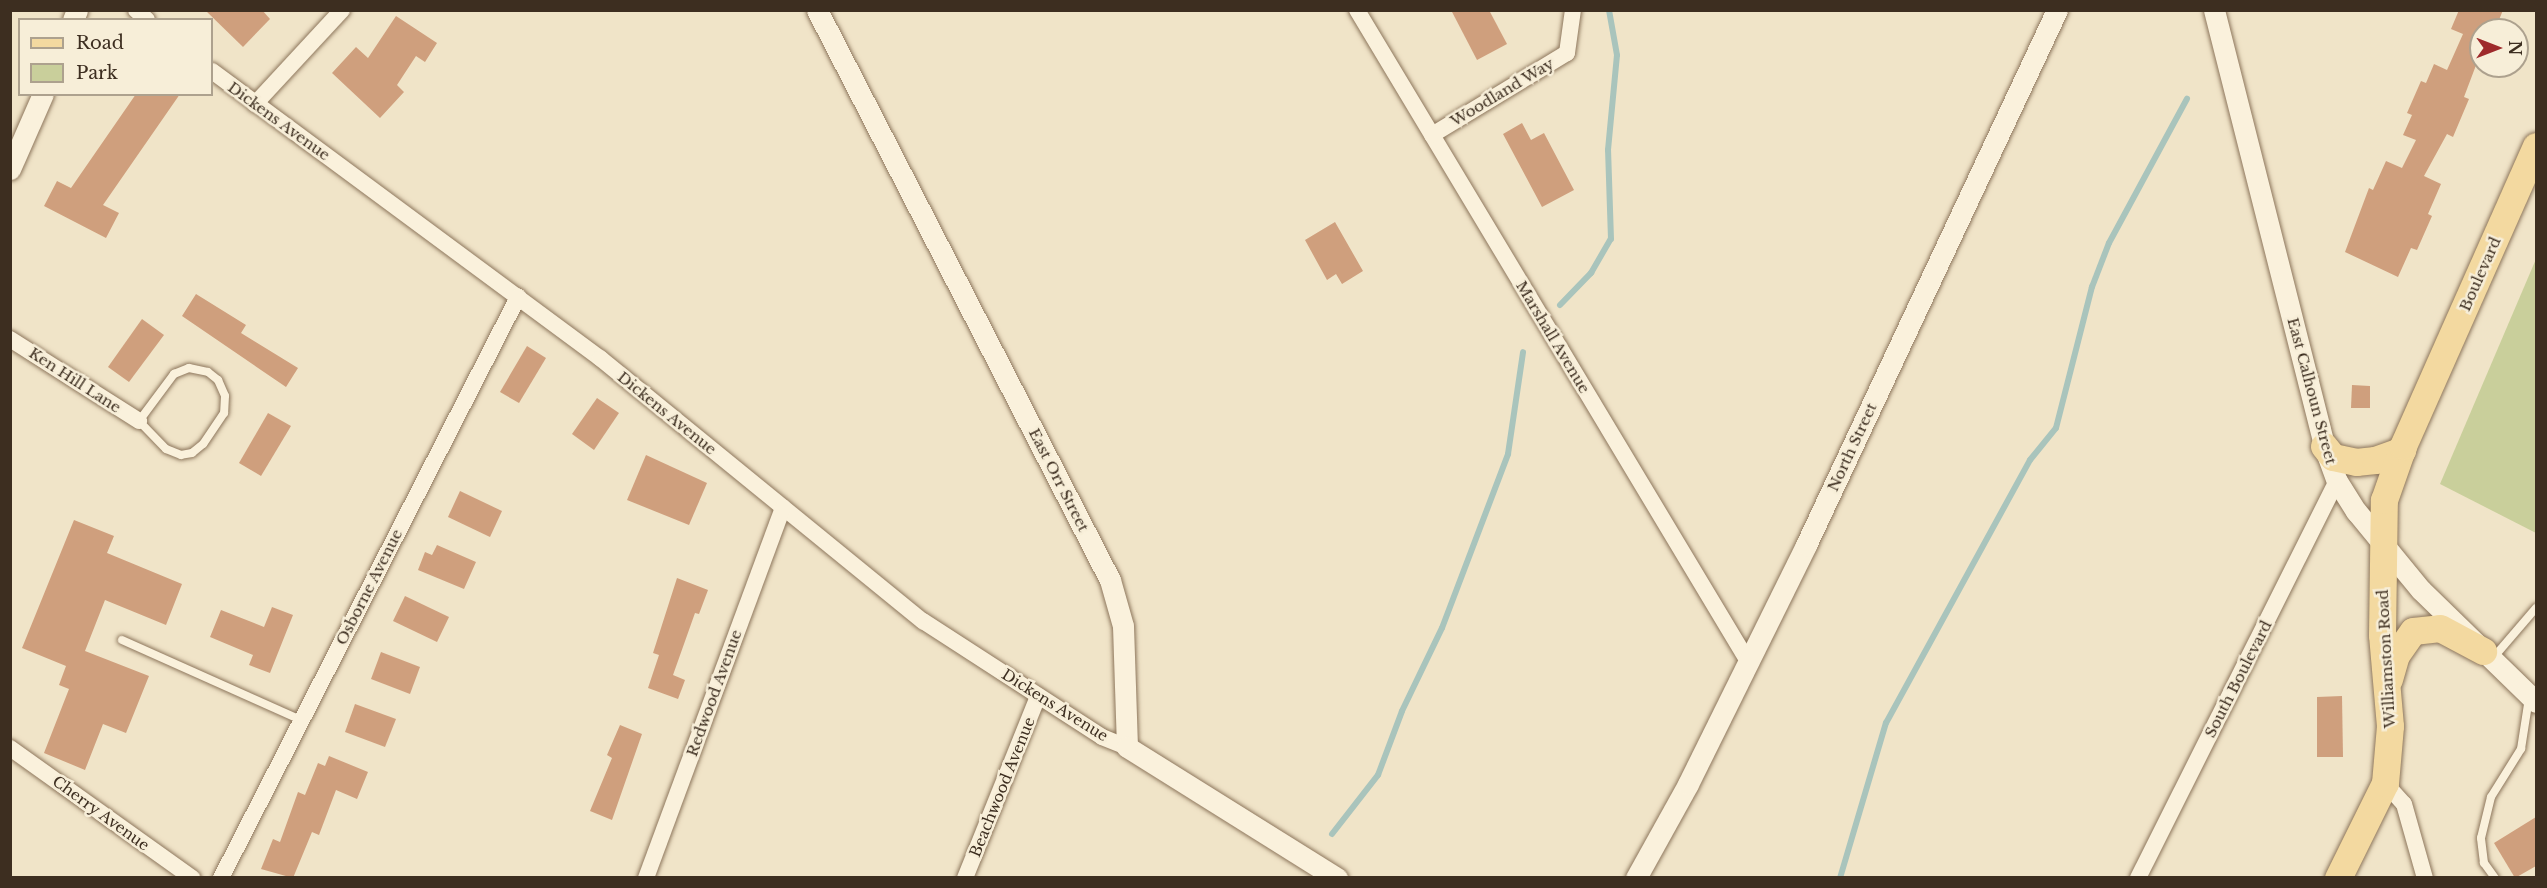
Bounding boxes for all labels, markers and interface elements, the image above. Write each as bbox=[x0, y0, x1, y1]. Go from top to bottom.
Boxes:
legend bbox=[18, 18, 213, 96]
north arrow bbox=[2469, 18, 2529, 78]
text: Road bbox=[76, 32, 124, 54]
text: N bbox=[2505, 40, 2525, 56]
street label: Woodland Way bbox=[1447, 54, 1557, 130]
text: Park bbox=[76, 62, 118, 84]
street label: Dickens Avenue bbox=[224, 78, 334, 164]
street label: Boulevard bbox=[2456, 234, 2504, 314]
street label: Marshall Avenue bbox=[1512, 277, 1594, 397]
street label: East Calhoun Street bbox=[2284, 316, 2340, 466]
street label: Ken Hill Lane bbox=[26, 344, 124, 416]
street label: Dickens Avenue bbox=[614, 368, 720, 458]
street label: North Street bbox=[1824, 400, 1880, 494]
street label: East Orr Street bbox=[1025, 425, 1093, 535]
street label: Osborne Avenue bbox=[332, 526, 406, 648]
street label: Williamston Road bbox=[2373, 589, 2399, 729]
street label: South Boulevard bbox=[2201, 617, 2275, 741]
street label: Redwood Avenue bbox=[683, 627, 745, 759]
street label: Dickens Avenue bbox=[998, 665, 1112, 745]
street label: Beachwood Avenue bbox=[966, 714, 1038, 860]
street label: Cherry Avenue bbox=[49, 772, 153, 854]

